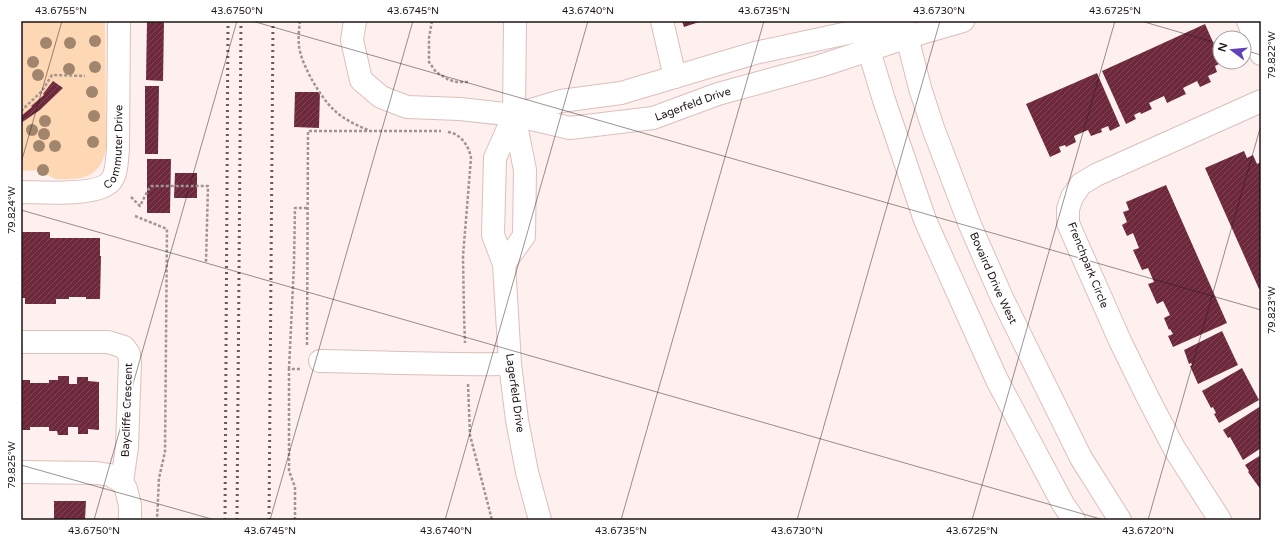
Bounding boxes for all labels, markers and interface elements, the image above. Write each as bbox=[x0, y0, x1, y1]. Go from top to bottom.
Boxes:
text: 43.6755°N bbox=[35, 5, 87, 17]
text: 43.6750°N bbox=[211, 5, 263, 17]
text: 43.6745°N bbox=[387, 5, 439, 17]
text: 43.6740°N bbox=[562, 5, 614, 17]
text: 43.6735°N bbox=[738, 5, 790, 17]
text: 43.6730°N bbox=[913, 5, 965, 17]
text: 43.6725°N bbox=[1089, 5, 1141, 17]
north arrow bbox=[1212, 30, 1252, 70]
text: 79.822°W bbox=[1266, 31, 1278, 79]
text: N bbox=[1215, 41, 1230, 53]
street label: Lagerfeld Drive bbox=[653, 84, 732, 123]
street label: Commuter Drive bbox=[101, 105, 125, 192]
text: 79.824°W bbox=[6, 186, 18, 234]
street label: Frenchpark Circle bbox=[1065, 220, 1111, 310]
street label: Bovaird Drive West bbox=[967, 230, 1020, 326]
text: 79.823°W bbox=[1266, 286, 1278, 334]
street label: Lagerfeld Drive bbox=[503, 353, 527, 433]
street label: Baycliffe Crescent bbox=[119, 363, 135, 457]
text: 79.825°W bbox=[6, 441, 18, 489]
text: 43.6750°N bbox=[68, 525, 120, 537]
text: 43.6745°N bbox=[244, 525, 296, 537]
text: 43.6740°N bbox=[420, 525, 472, 537]
text: 43.6735°N bbox=[595, 525, 647, 537]
text: 43.6730°N bbox=[771, 525, 823, 537]
text: 43.6725°N bbox=[946, 525, 998, 537]
text: 43.6720°N bbox=[1122, 525, 1174, 537]

